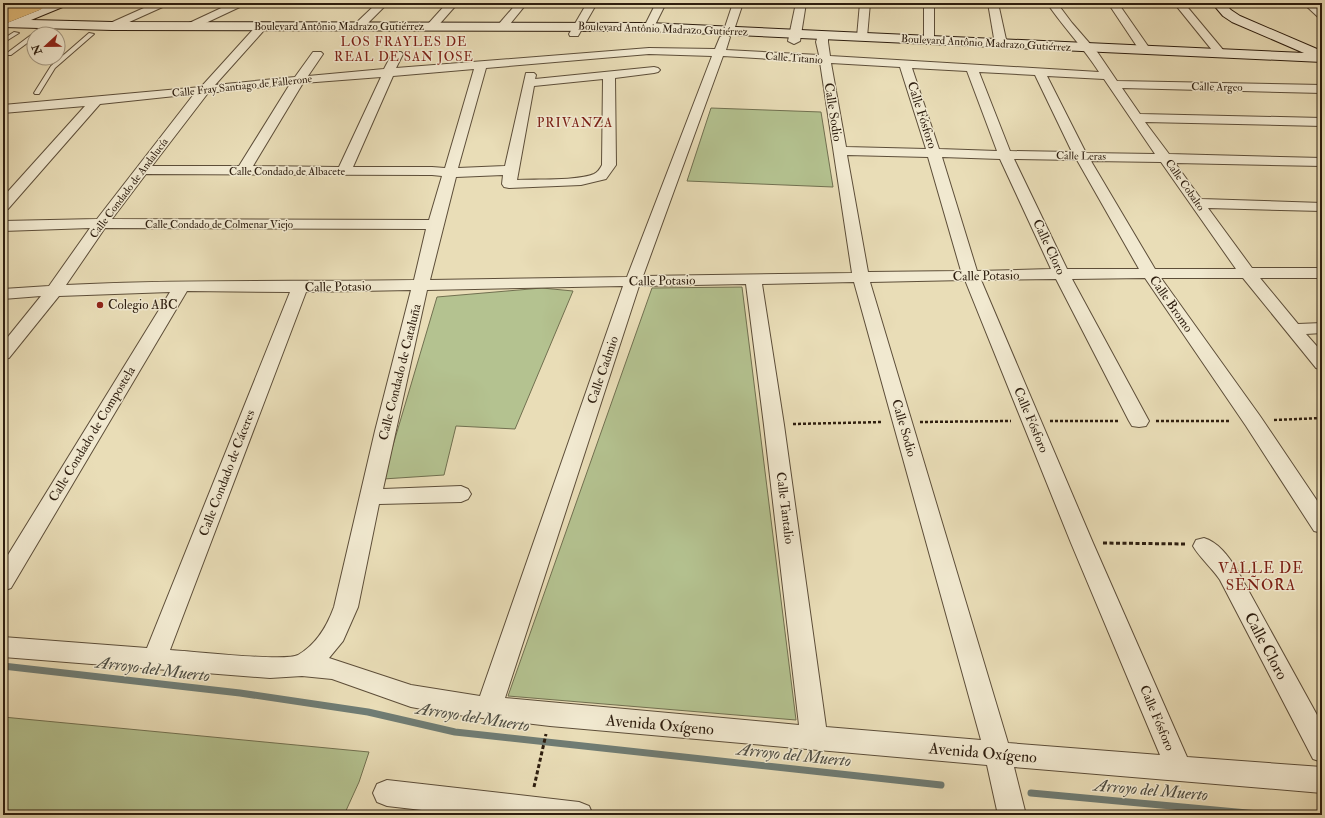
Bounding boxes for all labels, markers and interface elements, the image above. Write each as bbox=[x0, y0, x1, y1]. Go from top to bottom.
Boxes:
street label: Boulevard Antônio Madrazo Gutiérrez bbox=[254, 20, 425, 33]
street label: Boulevard Antônio Madrazo Gutiérrez bbox=[578, 20, 749, 38]
north arrow bbox=[26, 26, 66, 66]
street label: Boulevard Antônio Madrazo Gutiérrez bbox=[901, 32, 1072, 54]
district label: LOS FRAYLES DE REAL DE SAN JOSE bbox=[334, 34, 474, 65]
text: N bbox=[29, 41, 45, 57]
street label: Calle Titanio bbox=[765, 49, 823, 67]
street label: Calle Fray Santiago de Fallerone bbox=[171, 72, 313, 101]
street label: Calle Fósforo bbox=[904, 79, 940, 151]
street label: Calle Argeo bbox=[1191, 80, 1243, 94]
street label: Calle Sodio bbox=[820, 82, 846, 142]
district label: PRIVANZA bbox=[537, 115, 613, 131]
street label: Calle Condado de Andalucía bbox=[87, 135, 171, 241]
street label: Calle Leras bbox=[1056, 149, 1106, 163]
street label: Calle Cobalto bbox=[1162, 157, 1208, 213]
street label: Calle Condado de Albacete bbox=[229, 165, 345, 178]
street label: Calle Cloro bbox=[1029, 217, 1069, 277]
street label: Calle Condado de Colmenar Viejo bbox=[145, 218, 293, 232]
street label: Calle Potasio bbox=[952, 267, 1020, 285]
street label: Calle Potasio bbox=[628, 272, 696, 290]
street label: Calle Bromo bbox=[1146, 273, 1196, 335]
street label: Calle Potasio bbox=[304, 278, 372, 296]
place label: Colegio ABC bbox=[108, 297, 178, 313]
marker: Colegio ABC bbox=[95, 300, 105, 310]
street label: Calle Condado de Cataluña bbox=[375, 301, 425, 442]
street label: Calle Cadmio bbox=[584, 334, 622, 406]
street label: Calle Condado de Compostela bbox=[45, 363, 140, 505]
street label: Calle Fósforo bbox=[1010, 385, 1052, 455]
street label: Calle Sodio bbox=[888, 397, 920, 459]
street label: Calle Condado de Cáceres bbox=[196, 407, 259, 538]
street label: Calle Tantalio bbox=[773, 471, 797, 545]
district label: VALLE DE SEÑORA bbox=[1218, 559, 1304, 595]
street label: Calle Cloro bbox=[1240, 609, 1292, 683]
water label: Arroyo del Muerto bbox=[93, 651, 211, 686]
street label: Calle Fósforo bbox=[1136, 683, 1178, 753]
water label: Arroyo del Muerto bbox=[413, 697, 531, 736]
street label: Avenida Oxígeno bbox=[604, 710, 715, 740]
water label: Arroyo del Muerto bbox=[734, 738, 852, 771]
street label: Avenida Oxígeno bbox=[927, 738, 1038, 768]
water label: Arroyo del Muerto bbox=[1091, 774, 1209, 805]

